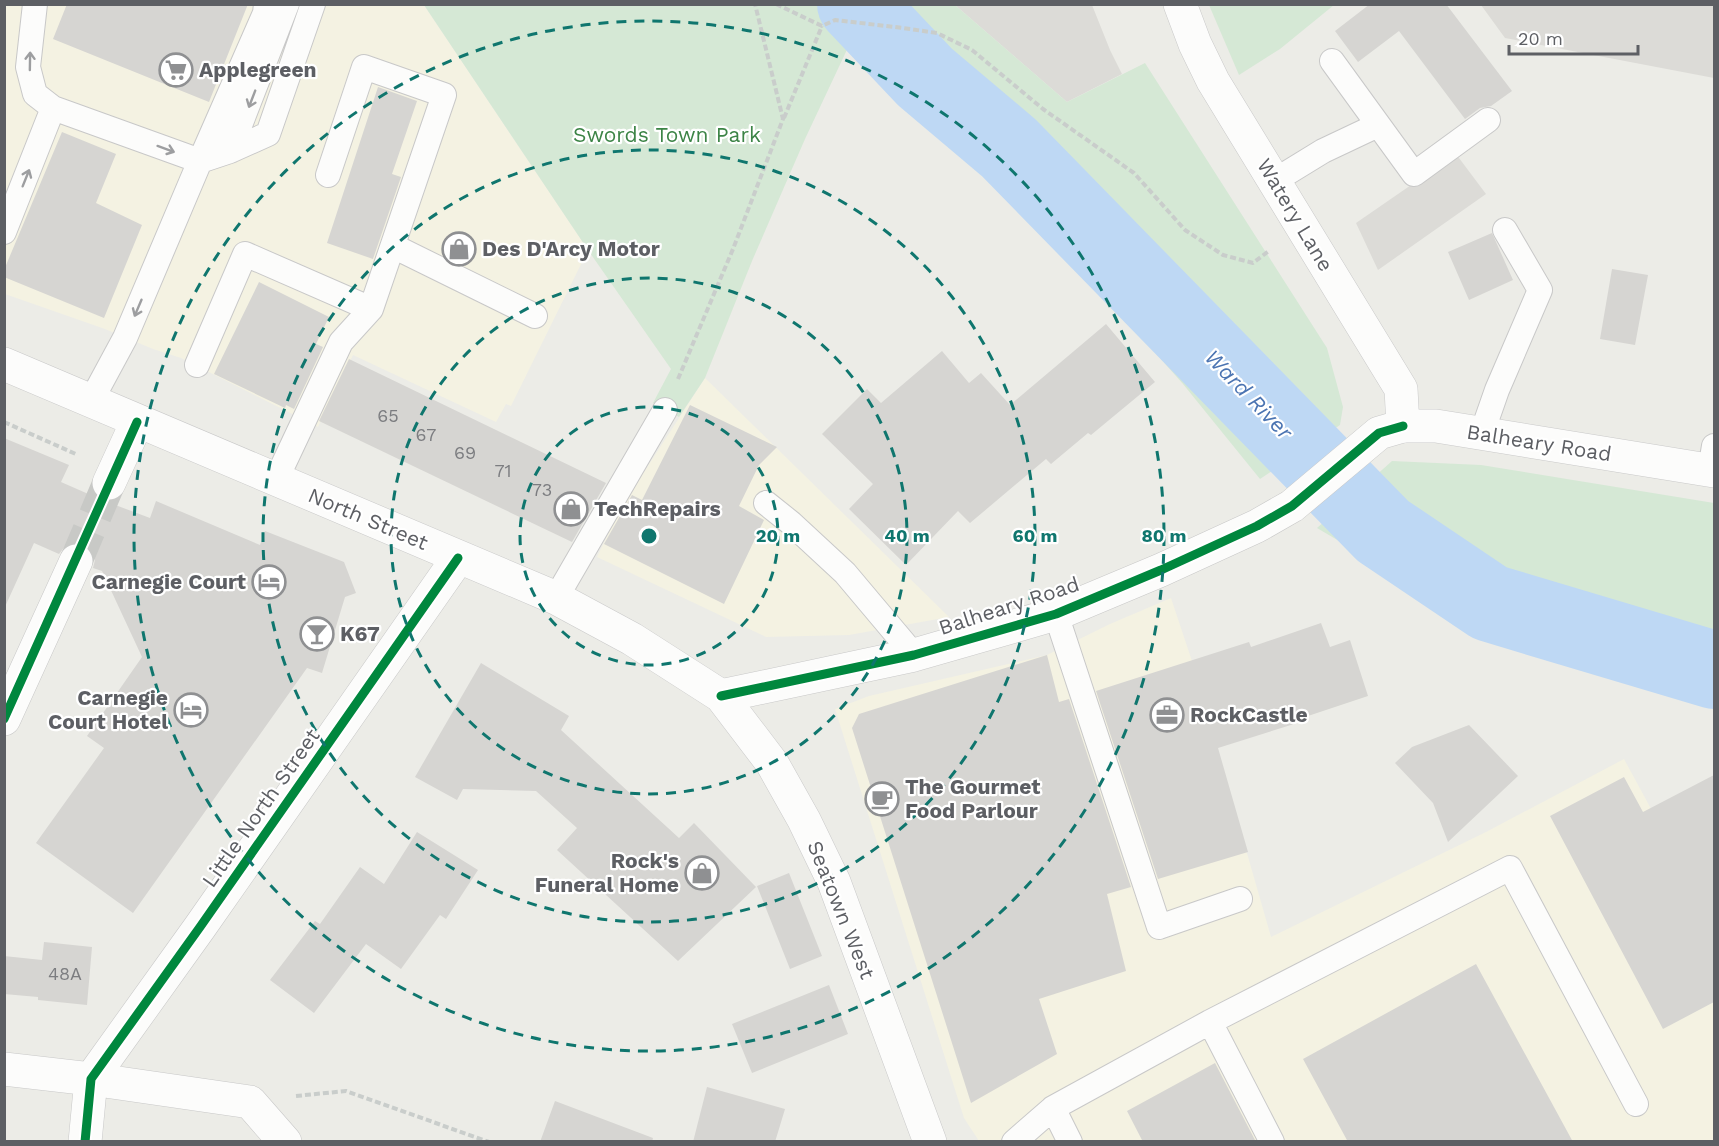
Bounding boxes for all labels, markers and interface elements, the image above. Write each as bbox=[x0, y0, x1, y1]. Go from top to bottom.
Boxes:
scale bar bbox=[1509, 18, 1638, 56]
text: 20 m bbox=[1518, 28, 1563, 49]
one-way arrow bbox=[24, 52, 36, 71]
supermarket icon: Applegreen bbox=[158, 52, 194, 88]
place label: Applegreen bbox=[199, 57, 317, 82]
one-way arrow bbox=[245, 89, 256, 107]
park label: Swords Town Park bbox=[573, 122, 761, 147]
one-way arrow bbox=[156, 144, 175, 155]
street label: Watery Lane bbox=[1252, 154, 1339, 276]
one-way arrow bbox=[21, 169, 32, 187]
shop icon: Des D'Arcy Motor bbox=[441, 231, 477, 267]
place label: Des D'Arcy Motor bbox=[482, 236, 660, 261]
one-way arrow bbox=[132, 298, 143, 317]
water label: Ward River bbox=[1200, 344, 1298, 445]
house number: 65 bbox=[377, 405, 399, 426]
street label: Balheary Road bbox=[1465, 419, 1613, 466]
house number: 67 bbox=[416, 424, 436, 445]
house number: 69 bbox=[454, 442, 476, 463]
house number: 71 bbox=[494, 460, 512, 481]
house number: 73 bbox=[532, 479, 552, 500]
street label: North Street bbox=[304, 482, 432, 555]
shop icon: TechRepairs bbox=[553, 491, 589, 527]
place label: TechRepairs bbox=[594, 496, 721, 521]
text: 20 m bbox=[756, 525, 800, 546]
text: 40 m bbox=[884, 525, 930, 546]
text: 60 m bbox=[1013, 525, 1057, 546]
text: 80 m bbox=[1142, 525, 1186, 546]
centre of rings bbox=[639, 526, 659, 546]
hotel icon: Carnegie Court bbox=[251, 564, 287, 600]
place label: Carnegie Court bbox=[91, 569, 246, 594]
street label: Balheary Road bbox=[935, 571, 1082, 640]
bar icon: K67 bbox=[299, 616, 335, 652]
place label: K67 bbox=[340, 621, 380, 646]
place label: Carnegie Court Hotel bbox=[48, 685, 168, 734]
hotel icon: Carnegie Court Hotel bbox=[173, 692, 209, 728]
office icon: RockCastle bbox=[1149, 697, 1185, 733]
place label: RockCastle bbox=[1190, 702, 1308, 727]
street label: Little North Street bbox=[196, 723, 325, 892]
place label: The Gourmet Food Parlour bbox=[905, 774, 1041, 823]
cafe icon: The Gourmet Food Parlour bbox=[864, 781, 900, 817]
street label: Seatown West bbox=[802, 837, 881, 983]
place label: Rock's Funeral Home bbox=[535, 848, 679, 897]
shop icon: Rock's Funeral Home bbox=[684, 855, 720, 891]
house number: 48A bbox=[48, 963, 82, 984]

